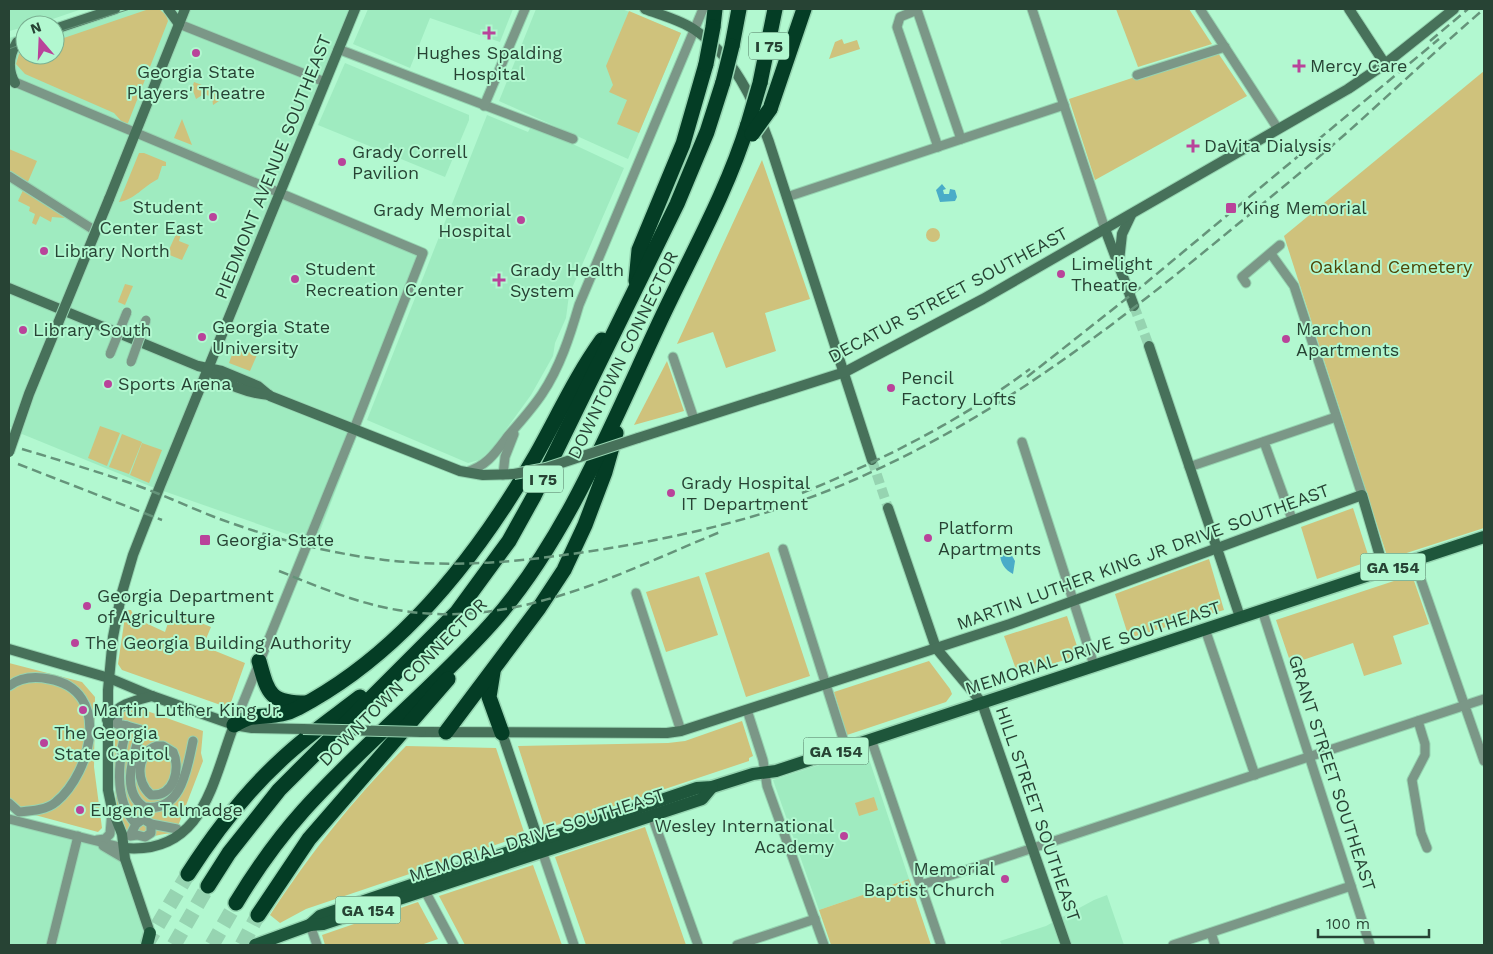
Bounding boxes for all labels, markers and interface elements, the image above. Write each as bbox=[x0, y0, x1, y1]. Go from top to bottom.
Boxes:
north arrow bbox=[15, 15, 65, 65]
text: N bbox=[28, 18, 43, 37]
marker: Hughes Spalding Hospital bbox=[482, 26, 496, 40]
street label: PIEDMONT AVENUE SOUTHEAST bbox=[210, 32, 335, 302]
road number: I 75 bbox=[749, 32, 789, 59]
place label: Hughes Spalding Hospital bbox=[416, 42, 562, 84]
marker: Georgia State Players' Theatre bbox=[190, 47, 202, 59]
place label: Mercy Care bbox=[1310, 55, 1407, 76]
marker: Mercy Care bbox=[1292, 59, 1306, 73]
place label: Georgia State Players' Theatre bbox=[127, 61, 265, 103]
place label: DaVita Dialysis bbox=[1204, 135, 1332, 156]
marker: DaVita Dialysis bbox=[1186, 139, 1200, 153]
place label: Grady Correll Pavilion bbox=[352, 141, 468, 183]
marker: Grady Correll Pavilion bbox=[336, 156, 348, 168]
place label: Student Center East bbox=[100, 196, 203, 238]
place label: King Memorial bbox=[1242, 197, 1367, 218]
place label: Grady Memorial Hospital bbox=[373, 199, 511, 241]
marker: King Memorial bbox=[1224, 201, 1238, 215]
marker: Student Center East bbox=[207, 211, 219, 223]
marker: Grady Memorial Hospital bbox=[515, 214, 527, 226]
street label: DECATUR STREET SOUTHEAST bbox=[824, 222, 1071, 367]
place label: Library North bbox=[54, 240, 170, 261]
marker: Library North bbox=[38, 245, 50, 257]
street label: DOWNTOWN CONNECTOR bbox=[563, 247, 682, 462]
place label: Limelight Theatre bbox=[1071, 253, 1153, 295]
park label: Oakland Cemetery bbox=[1310, 256, 1473, 277]
place label: Student Recreation Center bbox=[305, 258, 464, 300]
place label: Grady Health System bbox=[510, 259, 624, 301]
marker: Limelight Theatre bbox=[1055, 268, 1067, 280]
marker: Student Recreation Center bbox=[289, 273, 301, 285]
marker: Grady Health System bbox=[492, 273, 506, 287]
place label: Georgia State University bbox=[212, 316, 330, 358]
place label: Marchon Apartments bbox=[1296, 318, 1399, 360]
place label: Library South bbox=[33, 319, 152, 340]
marker: Library South bbox=[17, 324, 29, 336]
marker: Georgia State University bbox=[196, 331, 208, 343]
marker: Marchon Apartments bbox=[1280, 333, 1292, 345]
place label: Pencil Factory Lofts bbox=[901, 367, 1016, 409]
place label: Sports Arena bbox=[118, 373, 231, 394]
marker: Sports Arena bbox=[102, 378, 114, 390]
marker: Pencil Factory Lofts bbox=[885, 382, 897, 394]
road number: I 75 bbox=[523, 466, 563, 492]
place label: Grady Hospital IT Department bbox=[681, 472, 811, 514]
street label: MARTIN LUTHER KING JR DRIVE SOUTHEAST bbox=[954, 479, 1332, 634]
marker: Grady Hospital IT Department bbox=[665, 487, 677, 499]
place label: Platform Apartments bbox=[938, 517, 1041, 559]
place label: Georgia State bbox=[216, 529, 334, 550]
marker: Platform Apartments bbox=[922, 532, 934, 544]
marker: Georgia State bbox=[198, 533, 212, 547]
road number: GA 154 bbox=[1360, 554, 1426, 580]
place label: Georgia Department of Agriculture bbox=[97, 585, 274, 627]
street label: DOWNTOWN CONNECTOR bbox=[314, 593, 491, 770]
street label: MEMORIAL DRIVE SOUTHEAST bbox=[962, 596, 1224, 699]
marker: Georgia Department of Agriculture bbox=[81, 600, 93, 612]
place label: The Georgia Building Authority bbox=[85, 632, 352, 653]
marker: The Georgia Building Authority bbox=[69, 637, 81, 649]
street label: GRANT STREET SOUTHEAST bbox=[1284, 652, 1381, 894]
place label: Martin Luther King Jr. bbox=[93, 699, 283, 720]
marker: Martin Luther King Jr. bbox=[77, 704, 89, 716]
street label: HILL STREET SOUTHEAST bbox=[992, 704, 1085, 924]
place label: The Georgia State Capitol bbox=[54, 722, 170, 764]
marker: The Georgia State Capitol bbox=[38, 737, 50, 749]
road number: GA 154 bbox=[804, 738, 868, 764]
street label: MEMORIAL DRIVE SOUTHEAST bbox=[406, 783, 668, 886]
place label: Eugene Talmadge bbox=[90, 799, 243, 820]
marker: Eugene Talmadge bbox=[74, 804, 86, 816]
place label: Wesley International Academy bbox=[655, 815, 835, 857]
marker: Wesley International Academy bbox=[838, 830, 850, 842]
place label: Memorial Baptist Church bbox=[864, 858, 995, 900]
marker: Memorial Baptist Church bbox=[999, 873, 1011, 885]
road number: GA 154 bbox=[336, 896, 400, 924]
scale bar bbox=[1318, 906, 1429, 938]
text: 100 m bbox=[1326, 915, 1370, 933]

